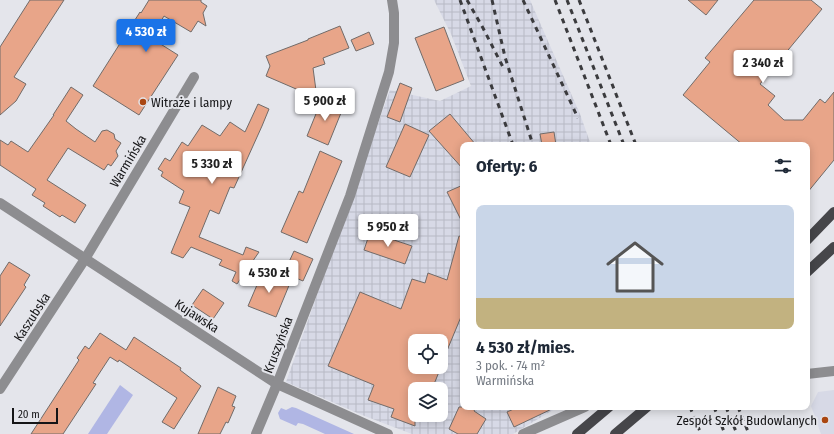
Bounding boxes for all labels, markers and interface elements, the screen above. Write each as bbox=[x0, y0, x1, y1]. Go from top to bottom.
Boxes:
pin: 4 530 zł bbox=[105, 19, 187, 53]
text: 4 530 zł bbox=[125, 24, 167, 39]
pin: 2 340 zł bbox=[722, 50, 804, 84]
text: 2 340 zł bbox=[743, 55, 783, 70]
pin: 5 900 zł bbox=[284, 88, 366, 122]
text: 5 900 zł bbox=[304, 93, 346, 108]
place label: Witraże i lampy bbox=[151, 95, 232, 110]
marker: Witraże i lampy bbox=[138, 97, 148, 107]
street label: Warmińska bbox=[107, 132, 149, 190]
pin: 5 330 zł bbox=[171, 151, 253, 185]
icon: filters bbox=[772, 155, 794, 177]
text: 5 330 zł bbox=[192, 156, 232, 171]
text: Oferty: 6 bbox=[476, 156, 537, 177]
pin: 5 950 zł bbox=[347, 214, 429, 248]
text: 5 950 zł bbox=[367, 219, 409, 234]
icon: home bbox=[599, 231, 671, 303]
pin: 4 530 zł bbox=[228, 260, 310, 294]
text: 4 530 zł bbox=[248, 265, 290, 280]
street label: Kaszubska bbox=[11, 290, 53, 344]
street label: Kujawska bbox=[172, 296, 222, 336]
street label: Kruszyńska bbox=[260, 315, 296, 375]
map controls bbox=[408, 334, 448, 422]
button: locate bbox=[408, 334, 448, 374]
text: 4 530 zł/mies. bbox=[476, 337, 575, 358]
text: 3 pok. · 74 m² bbox=[476, 358, 545, 373]
text: Warmińska bbox=[476, 373, 534, 388]
button: layers bbox=[408, 382, 448, 422]
scale bar bbox=[12, 406, 58, 425]
text: 20 m bbox=[18, 408, 40, 421]
place label: Zespół Szkół Budowlanych bbox=[677, 413, 817, 428]
marker: Zespół Szkół Budowlanych bbox=[820, 415, 830, 425]

